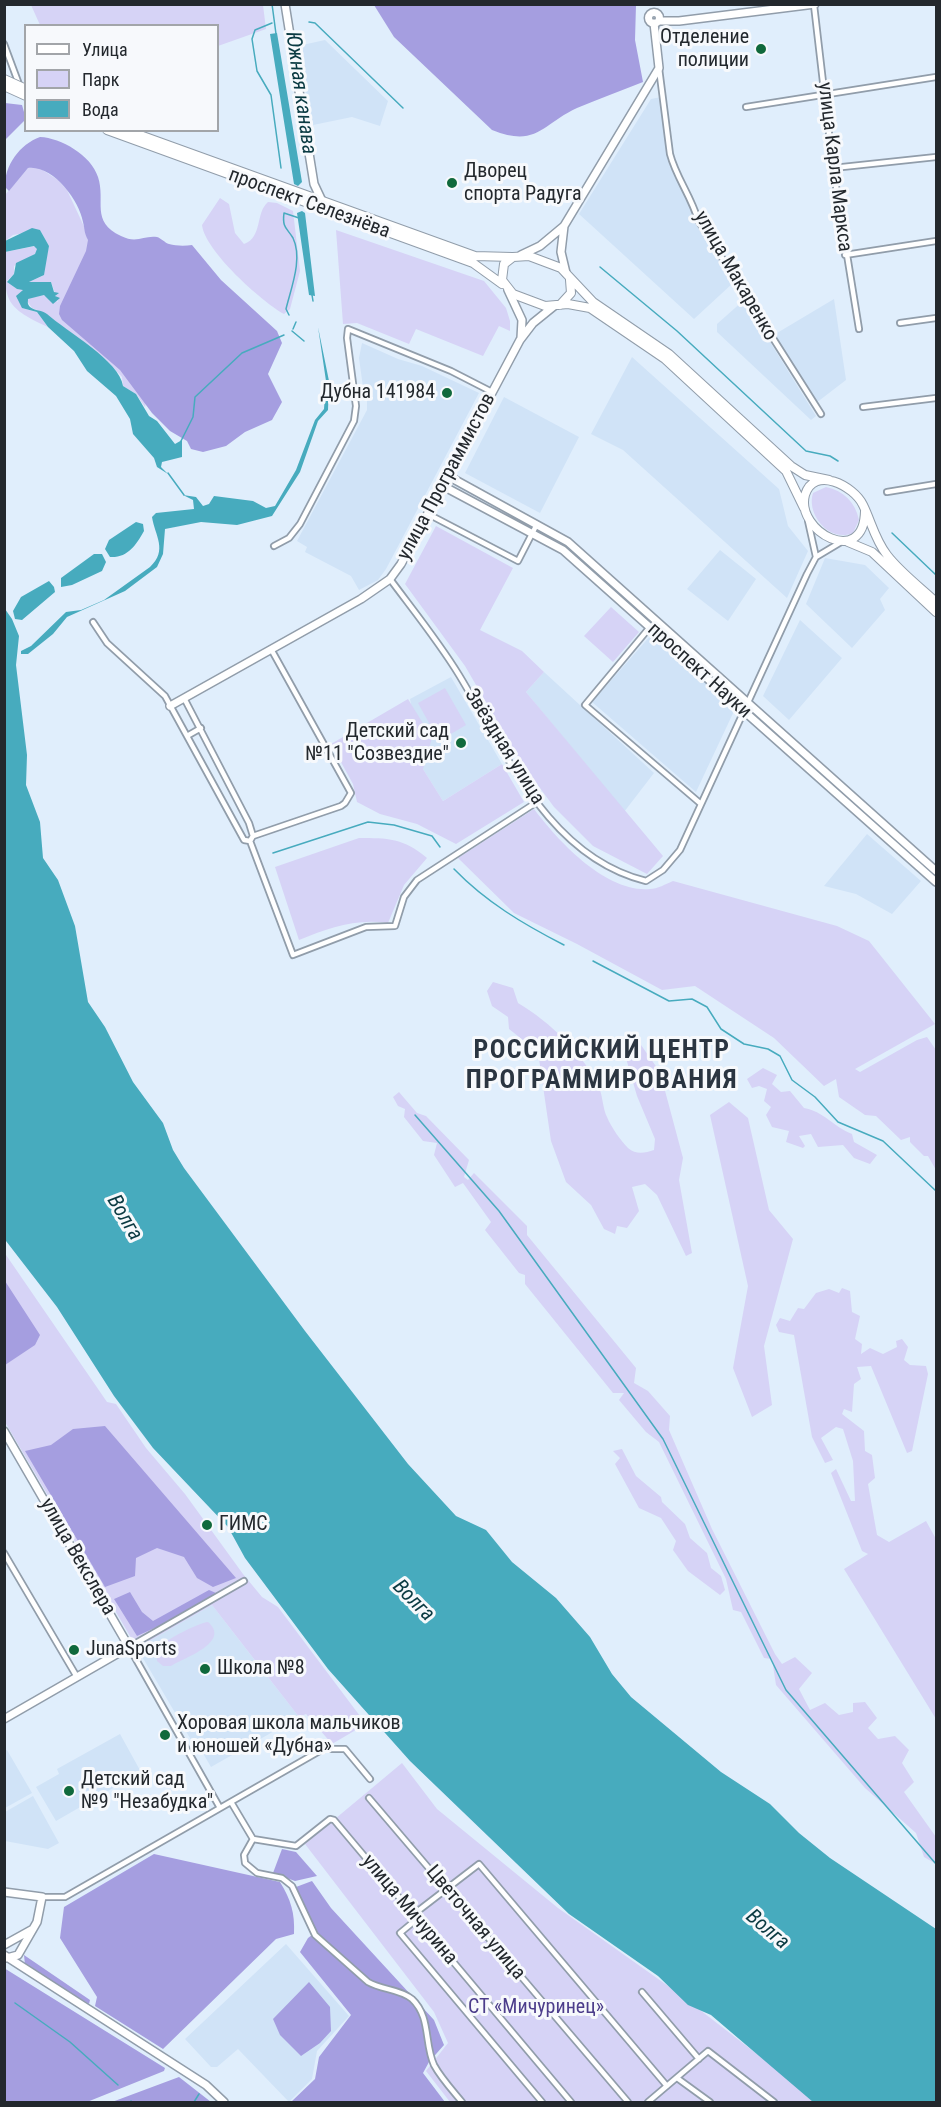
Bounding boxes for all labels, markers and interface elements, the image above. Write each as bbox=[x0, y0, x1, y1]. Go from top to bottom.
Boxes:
legend bbox=[24, 24, 219, 132]
place label: Отделение полиции bbox=[660, 26, 749, 73]
water label: Южная канава bbox=[279, 30, 321, 156]
text: Улица bbox=[82, 39, 128, 60]
marker: Отделение полиции bbox=[754, 42, 768, 56]
text: Парк bbox=[82, 69, 119, 90]
street label: улица Карла Маркса bbox=[812, 81, 856, 253]
text: Вода bbox=[82, 99, 119, 120]
place label: Дворец спорта Радуга bbox=[464, 160, 582, 207]
street label: проспект Селезнёва bbox=[225, 164, 393, 244]
marker: Дворец спорта Радуга bbox=[445, 176, 459, 190]
street label: улица Макаренко bbox=[688, 207, 782, 345]
place label: Дубна 141984 bbox=[320, 381, 435, 405]
marker: Дубна 141984 bbox=[440, 386, 454, 400]
street label: улица Программистов bbox=[393, 389, 501, 565]
street label: проспект Науки bbox=[642, 618, 756, 724]
street label: Звёздная улица bbox=[459, 685, 549, 809]
place label: Детский сад №11 "Созвездие" bbox=[305, 720, 449, 767]
marker: Детский сад №11 "Созвездие" bbox=[454, 736, 468, 750]
district label: РОССИЙСКИЙ ЦЕНТР ПРОГРАММИРОВАНИЯ bbox=[466, 1035, 738, 1096]
water label: Волга bbox=[101, 1191, 147, 1245]
street label: улица Векслера bbox=[34, 1494, 120, 1620]
place label: ГИМС bbox=[219, 1513, 268, 1537]
marker: ГИМС bbox=[200, 1518, 214, 1532]
water label: Волга bbox=[387, 1575, 439, 1627]
place label: JunaSports bbox=[86, 1638, 176, 1662]
marker: JunaSports bbox=[67, 1643, 81, 1657]
place label: Школа №8 bbox=[217, 1657, 305, 1681]
marker: Школа №8 bbox=[198, 1662, 212, 1676]
place label: Хоровая школа мальчиков и юношей «Дубна» bbox=[177, 1712, 401, 1759]
marker: Хоровая школа мальчиков и юношей «Дубна» bbox=[158, 1728, 172, 1742]
place label: Детский сад №9 "Незабудка" bbox=[81, 1768, 213, 1815]
marker: Детский сад №9 "Незабудка" bbox=[62, 1784, 76, 1798]
street label: улица Мичурина bbox=[356, 1850, 462, 1970]
street label: Цветочная улица bbox=[420, 1861, 530, 1985]
water label: Волга bbox=[740, 1905, 794, 1955]
park label: СТ «Мичуринец» bbox=[468, 1996, 604, 2020]

